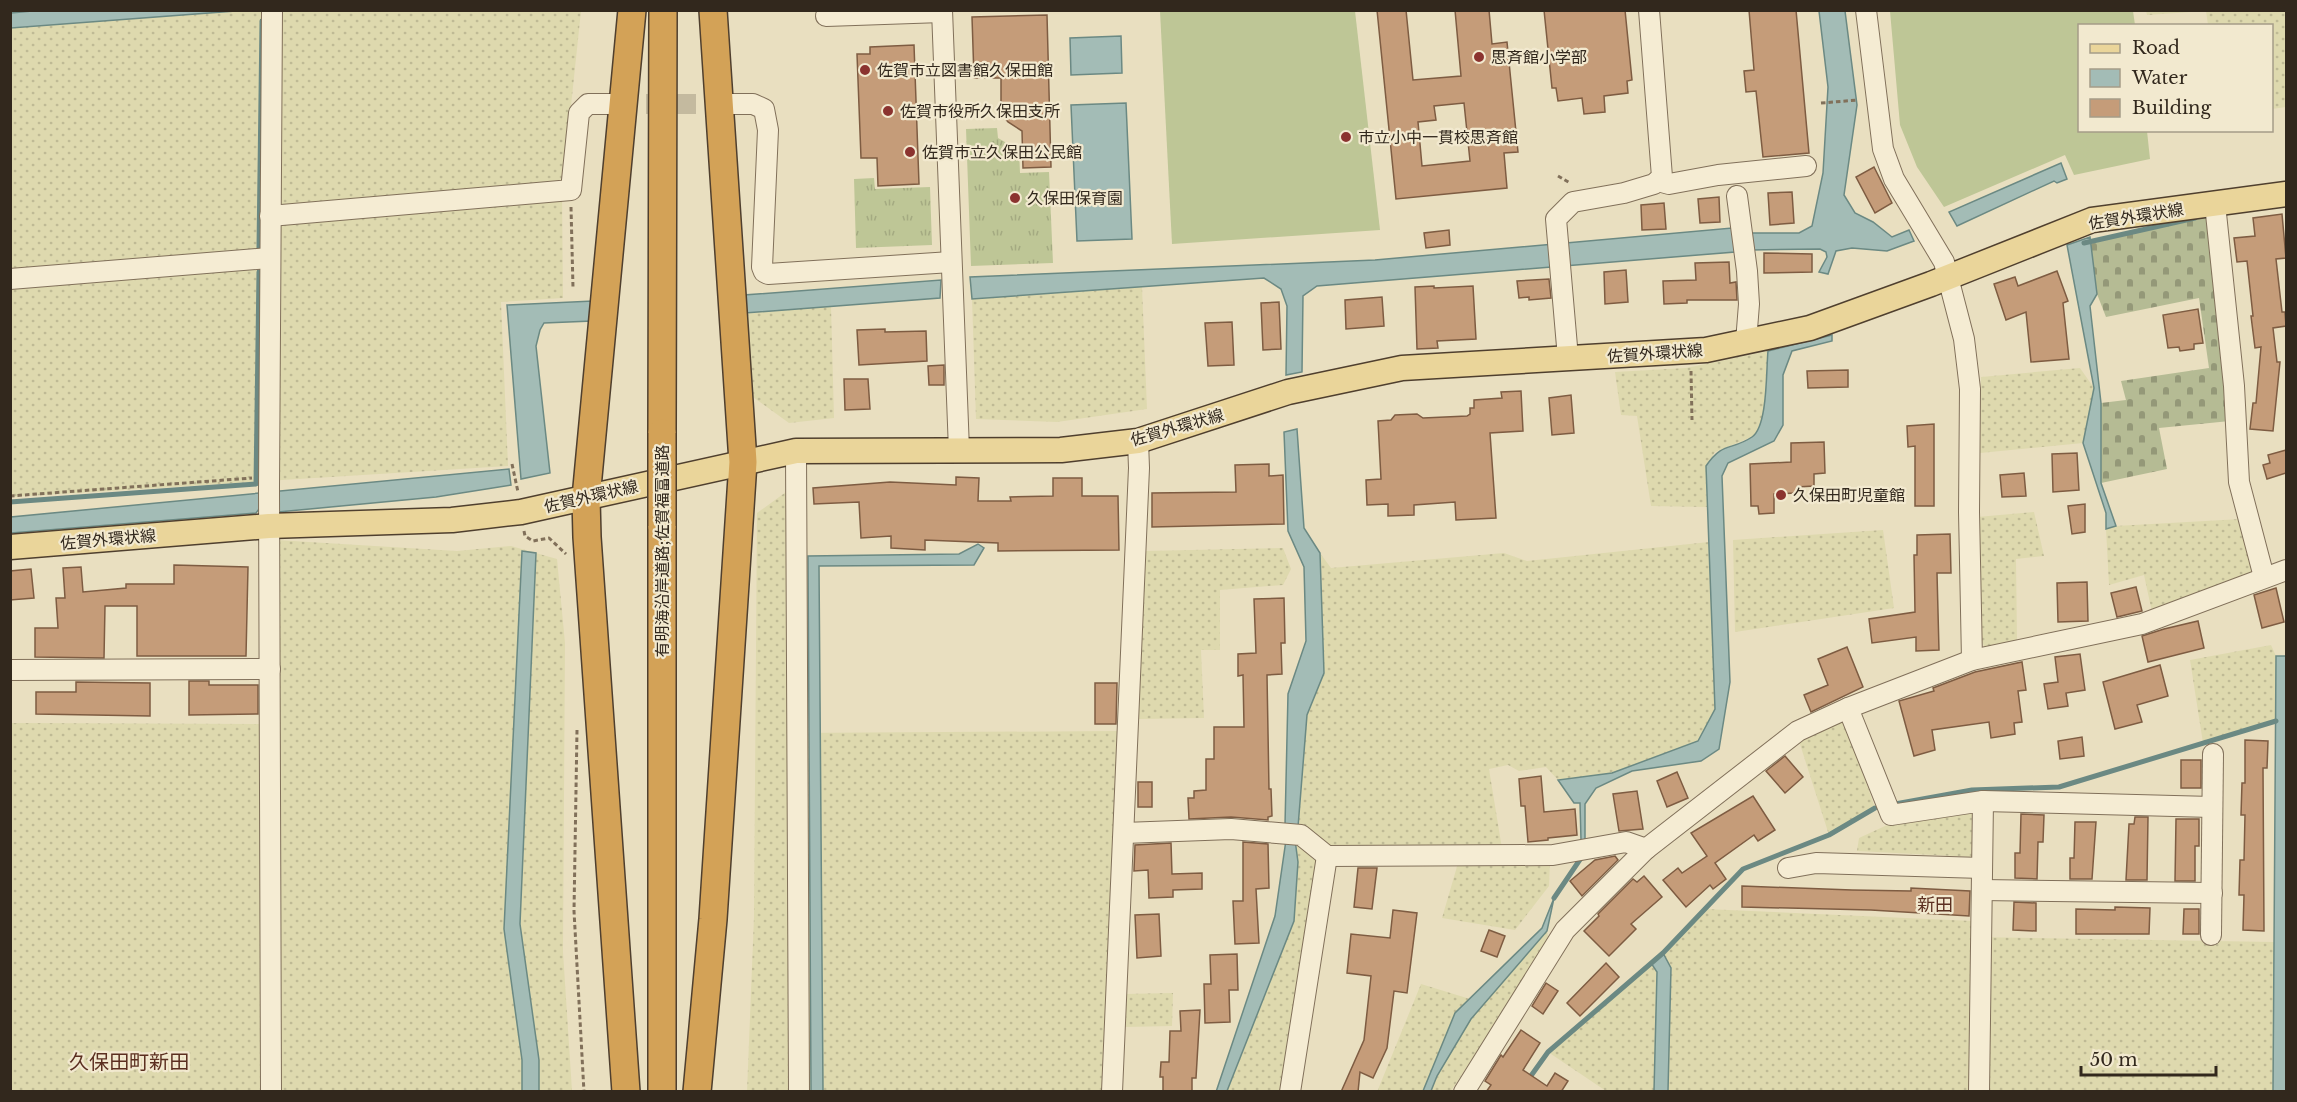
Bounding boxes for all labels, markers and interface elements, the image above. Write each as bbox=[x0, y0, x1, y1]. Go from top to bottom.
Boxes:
legend bbox=[2078, 24, 2273, 132]
text: Road bbox=[2132, 37, 2180, 59]
place label: 思斉館小学部 bbox=[1491, 47, 1587, 67]
marker: 思斉館小学部 bbox=[1472, 50, 1486, 64]
place label: 佐賀市立図書館久保田館 bbox=[877, 60, 1053, 80]
marker: 佐賀市立図書館久保田館 bbox=[858, 63, 872, 77]
text: Water bbox=[2131, 67, 2188, 89]
text: Building bbox=[2132, 97, 2211, 119]
place label: 佐賀市役所久保田支所 bbox=[900, 101, 1060, 121]
marker: 佐賀市役所久保田支所 bbox=[881, 104, 895, 118]
place label: 市立小中一貫校思斉館 bbox=[1358, 127, 1518, 147]
marker: 市立小中一貫校思斉館 bbox=[1339, 130, 1353, 144]
place label: 佐賀市立久保田公民館 bbox=[922, 142, 1082, 162]
marker: 佐賀市立久保田公民館 bbox=[903, 145, 917, 159]
place label: 久保田保育園 bbox=[1027, 188, 1123, 208]
marker: 久保田保育園 bbox=[1008, 191, 1022, 205]
street label: 佐賀外環状線 bbox=[2087, 199, 2185, 233]
street label: 佐賀外環状線 bbox=[1606, 340, 1704, 366]
street label: 佐賀外環状線 bbox=[1128, 404, 1226, 450]
street label: 有明海沿岸道路;佐賀福富道路 bbox=[652, 445, 672, 657]
street label: 佐賀外環状線 bbox=[542, 475, 640, 517]
place label: 久保田町児童館 bbox=[1793, 485, 1905, 505]
marker: 久保田町児童館 bbox=[1774, 488, 1788, 502]
street label: 佐賀外環状線 bbox=[59, 525, 157, 553]
district label: 新田 bbox=[1917, 894, 1953, 916]
scale bar bbox=[2081, 1039, 2216, 1077]
text: 50 m bbox=[2090, 1049, 2138, 1071]
district label: 久保田町新田 bbox=[69, 1050, 189, 1074]

